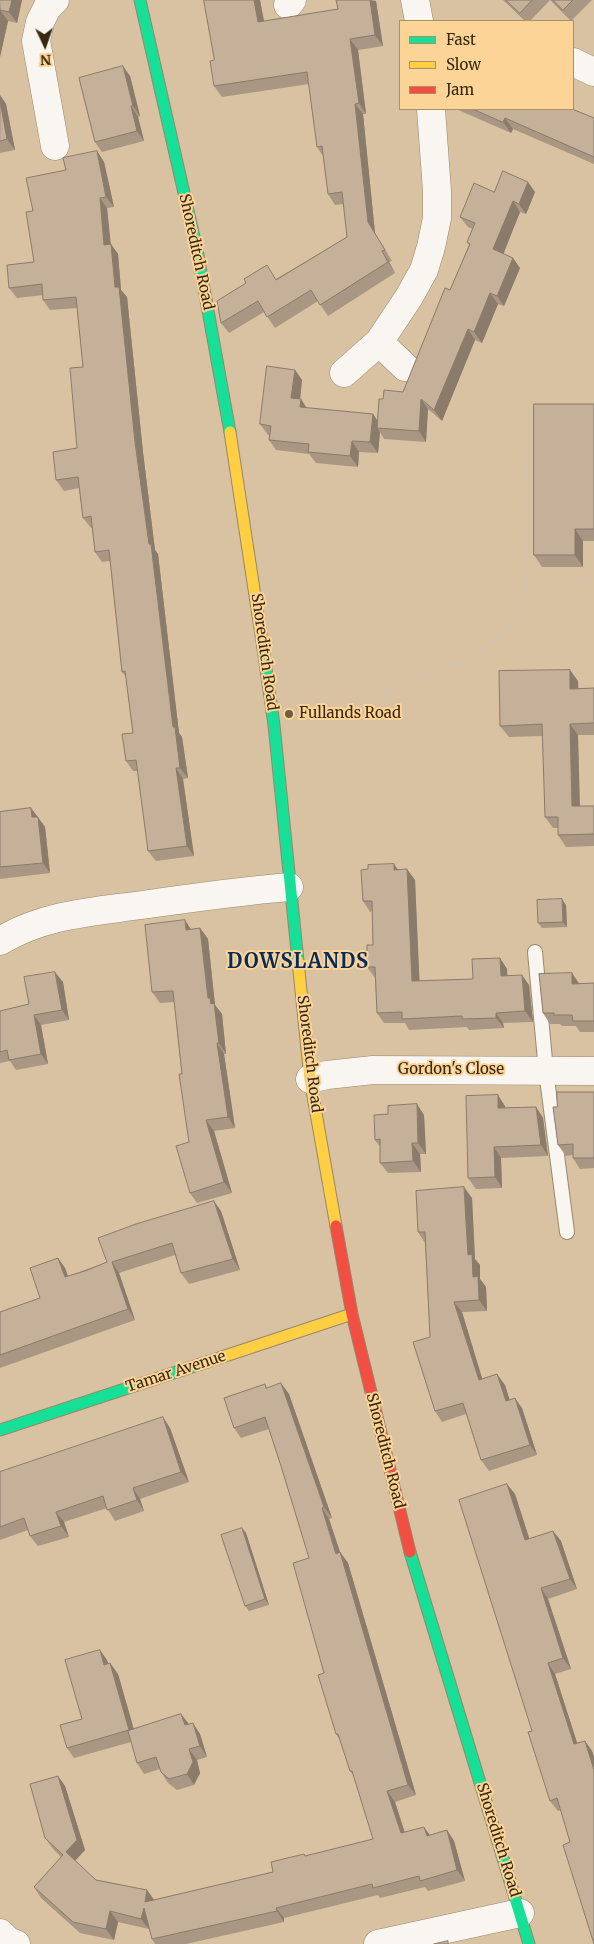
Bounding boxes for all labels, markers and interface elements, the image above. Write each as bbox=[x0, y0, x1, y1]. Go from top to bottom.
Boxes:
north arrow bbox=[20, 20, 70, 70]
legend bbox=[399, 20, 574, 110]
text: Fast bbox=[446, 30, 476, 49]
text: N bbox=[40, 51, 52, 69]
text: Slow bbox=[446, 55, 481, 74]
text: Jam bbox=[446, 80, 474, 99]
street label: Shoreditch Road bbox=[175, 192, 217, 312]
street label: Shoreditch Road bbox=[247, 592, 281, 712]
place label: Fullands Road bbox=[299, 705, 401, 723]
marker: Fullands Road bbox=[283, 708, 295, 720]
district label: DOWSLANDS bbox=[226, 950, 370, 974]
street label: Shoreditch Road bbox=[293, 994, 325, 1114]
street label: Gordon's Close bbox=[398, 1061, 504, 1079]
street label: Tamar Avenue bbox=[124, 1347, 228, 1397]
street label: Shoreditch Road bbox=[362, 1391, 408, 1511]
street label: Shoreditch Road bbox=[472, 1781, 524, 1899]

